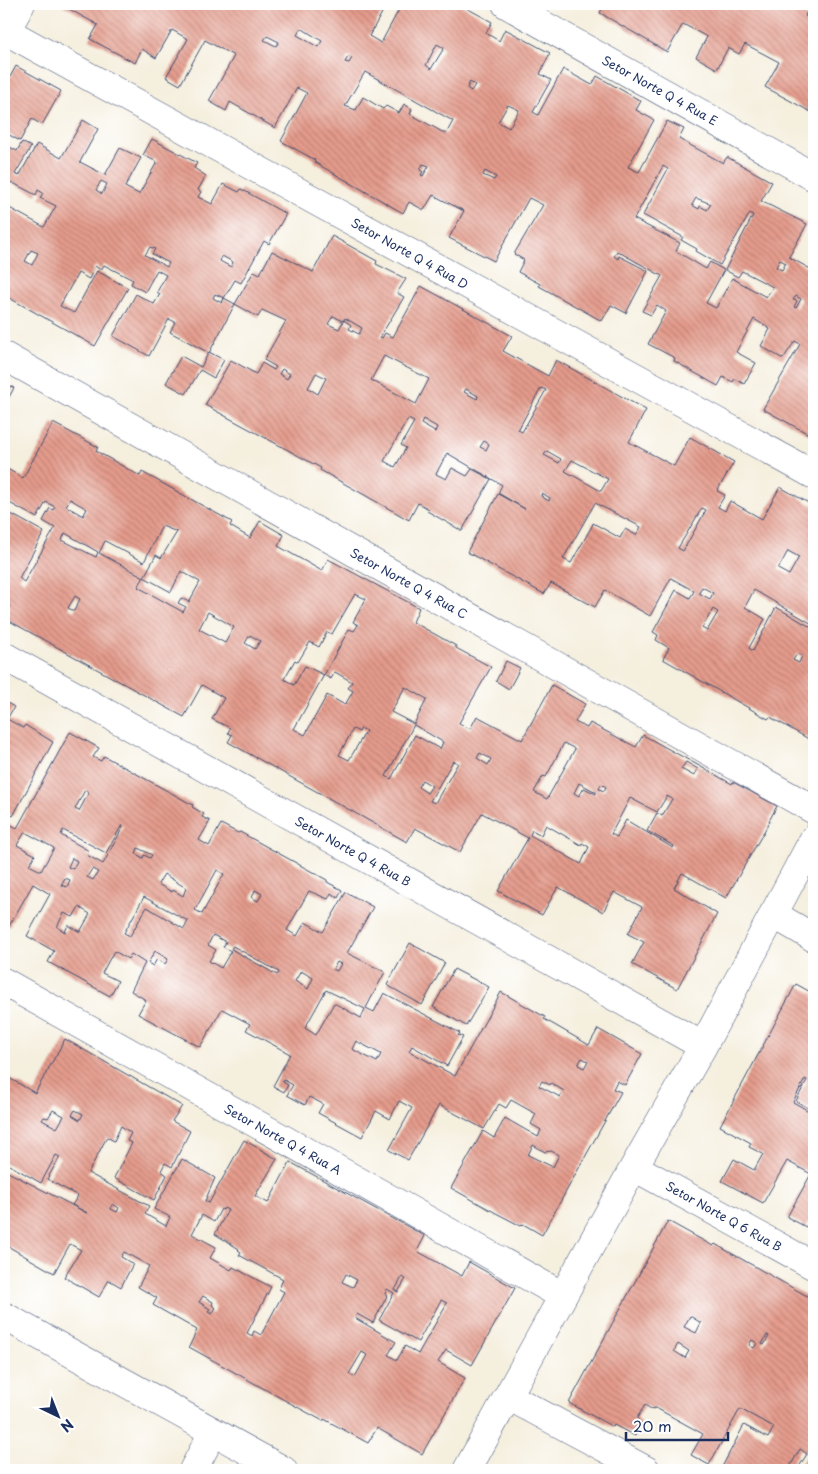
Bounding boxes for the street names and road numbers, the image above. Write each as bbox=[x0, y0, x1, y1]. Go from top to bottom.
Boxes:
street label: Setor Norte Q 4 Rua E bbox=[599, 51, 721, 129]
street label: Setor Norte Q 4 Rua D bbox=[348, 213, 472, 293]
street label: Setor Norte Q 4 Rua C bbox=[347, 543, 471, 623]
street label: Setor Norte Q 4 Rua B bbox=[292, 812, 414, 890]
street label: Setor Norte Q 4 Rua A bbox=[221, 1099, 345, 1179]
street label: Setor Norte Q 6 Rua B bbox=[663, 1177, 785, 1255]

